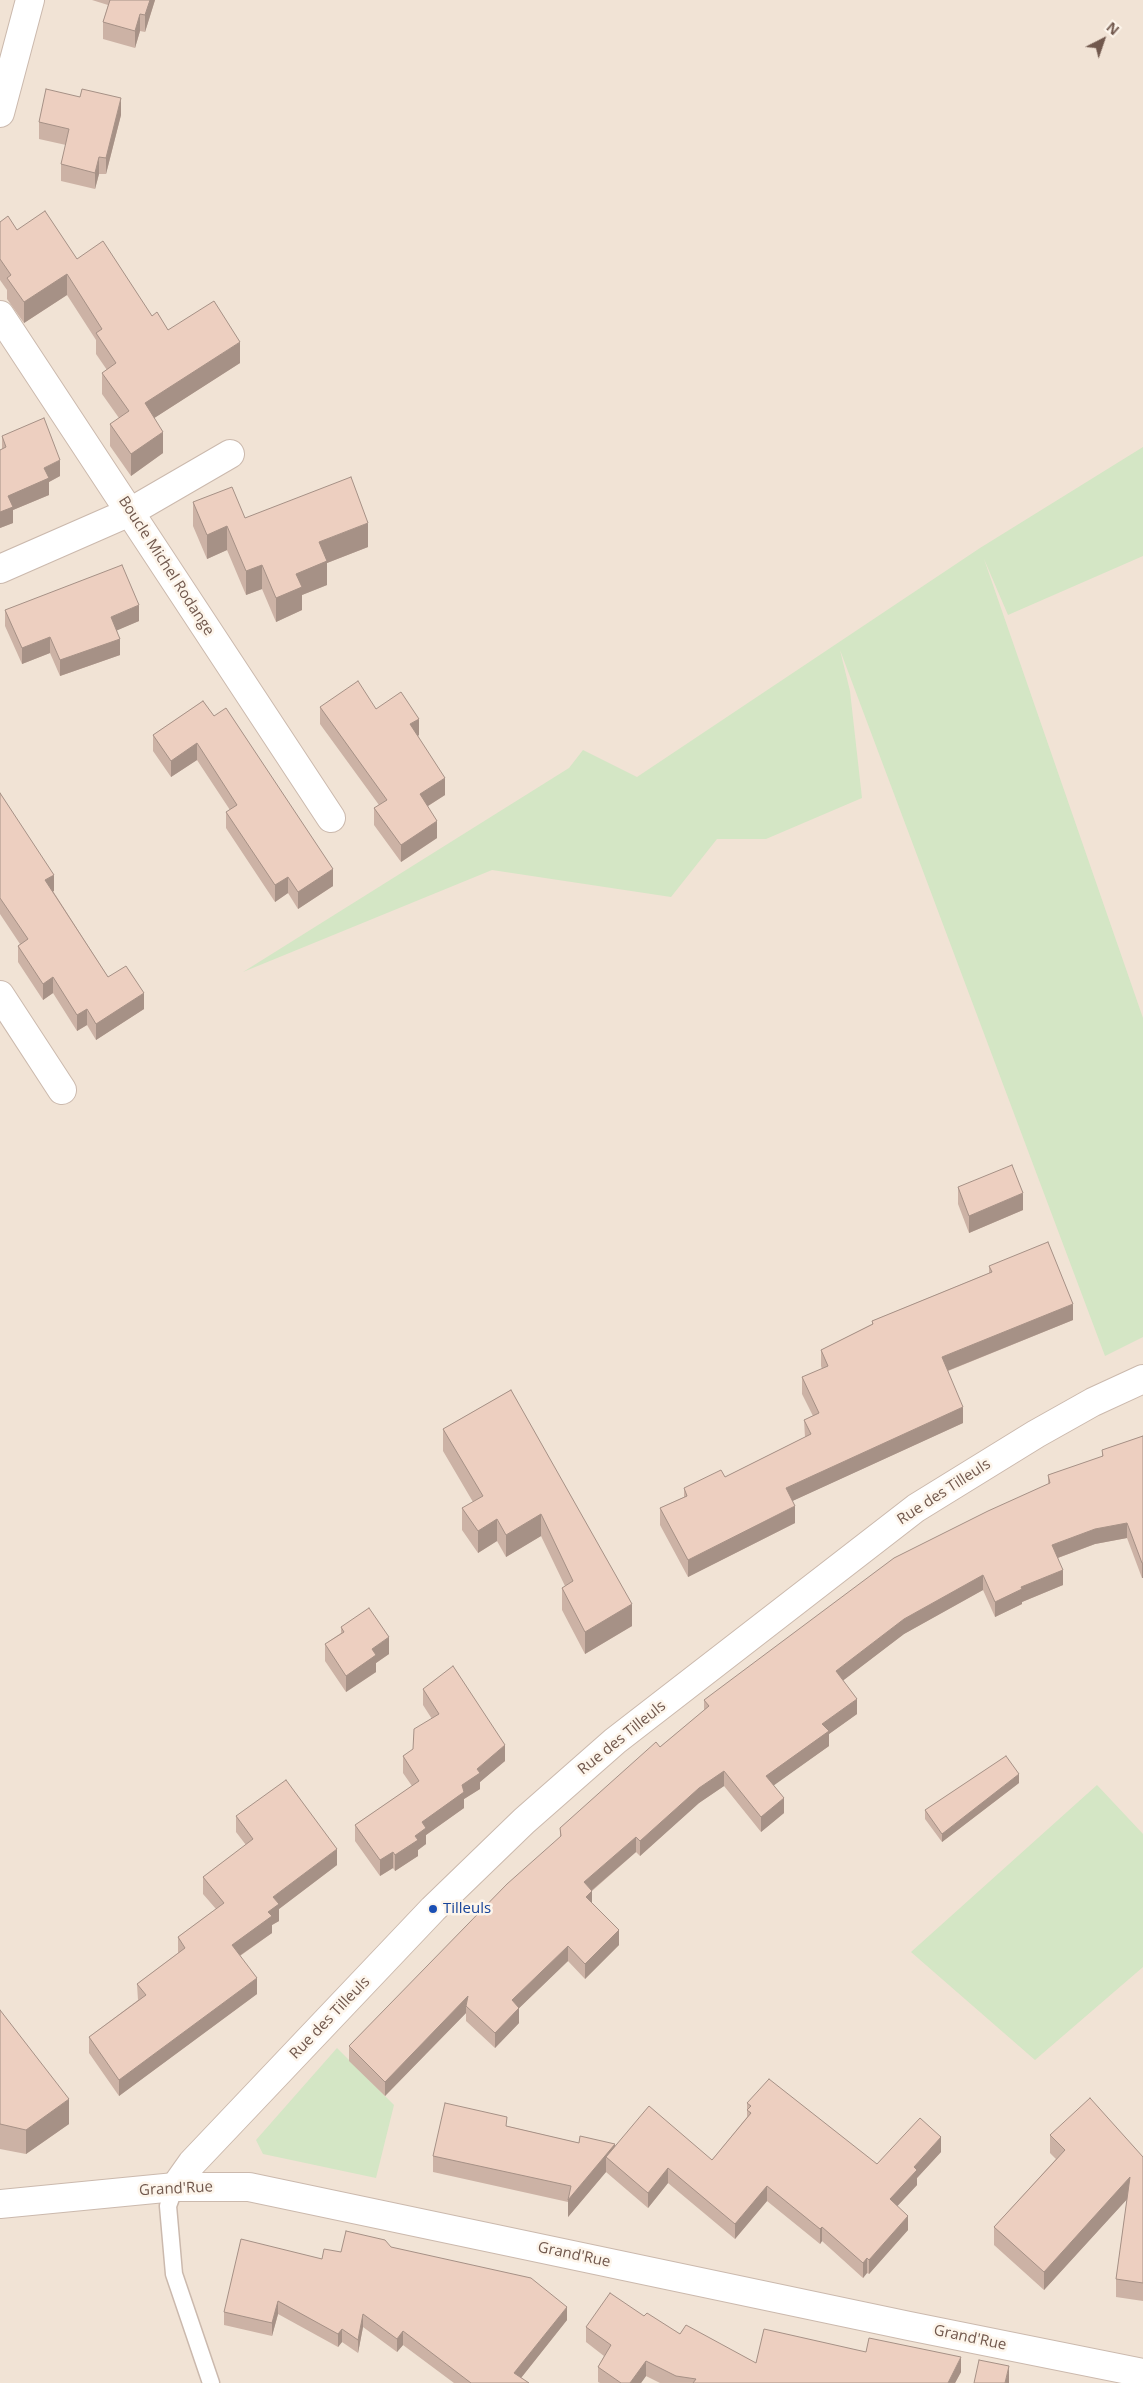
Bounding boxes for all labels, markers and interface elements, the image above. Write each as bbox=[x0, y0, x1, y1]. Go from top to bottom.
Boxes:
north arrow bbox=[1078, 15, 1128, 65]
text: N bbox=[1103, 17, 1124, 39]
street label: Boucle Michel Rodange bbox=[114, 493, 218, 639]
street label: Rue des Tilleuls bbox=[894, 1455, 994, 1529]
street label: Rue des Tilleuls bbox=[575, 1697, 669, 1779]
place label: Tilleuls bbox=[443, 1900, 491, 1918]
marker: Tilleuls bbox=[427, 1903, 439, 1915]
street label: Rue des Tilleuls bbox=[286, 1973, 374, 2063]
street label: Grand'Rue bbox=[139, 2178, 213, 2200]
street label: Grand'Rue bbox=[536, 2239, 612, 2271]
street label: Grand'Rue bbox=[932, 2322, 1008, 2354]

